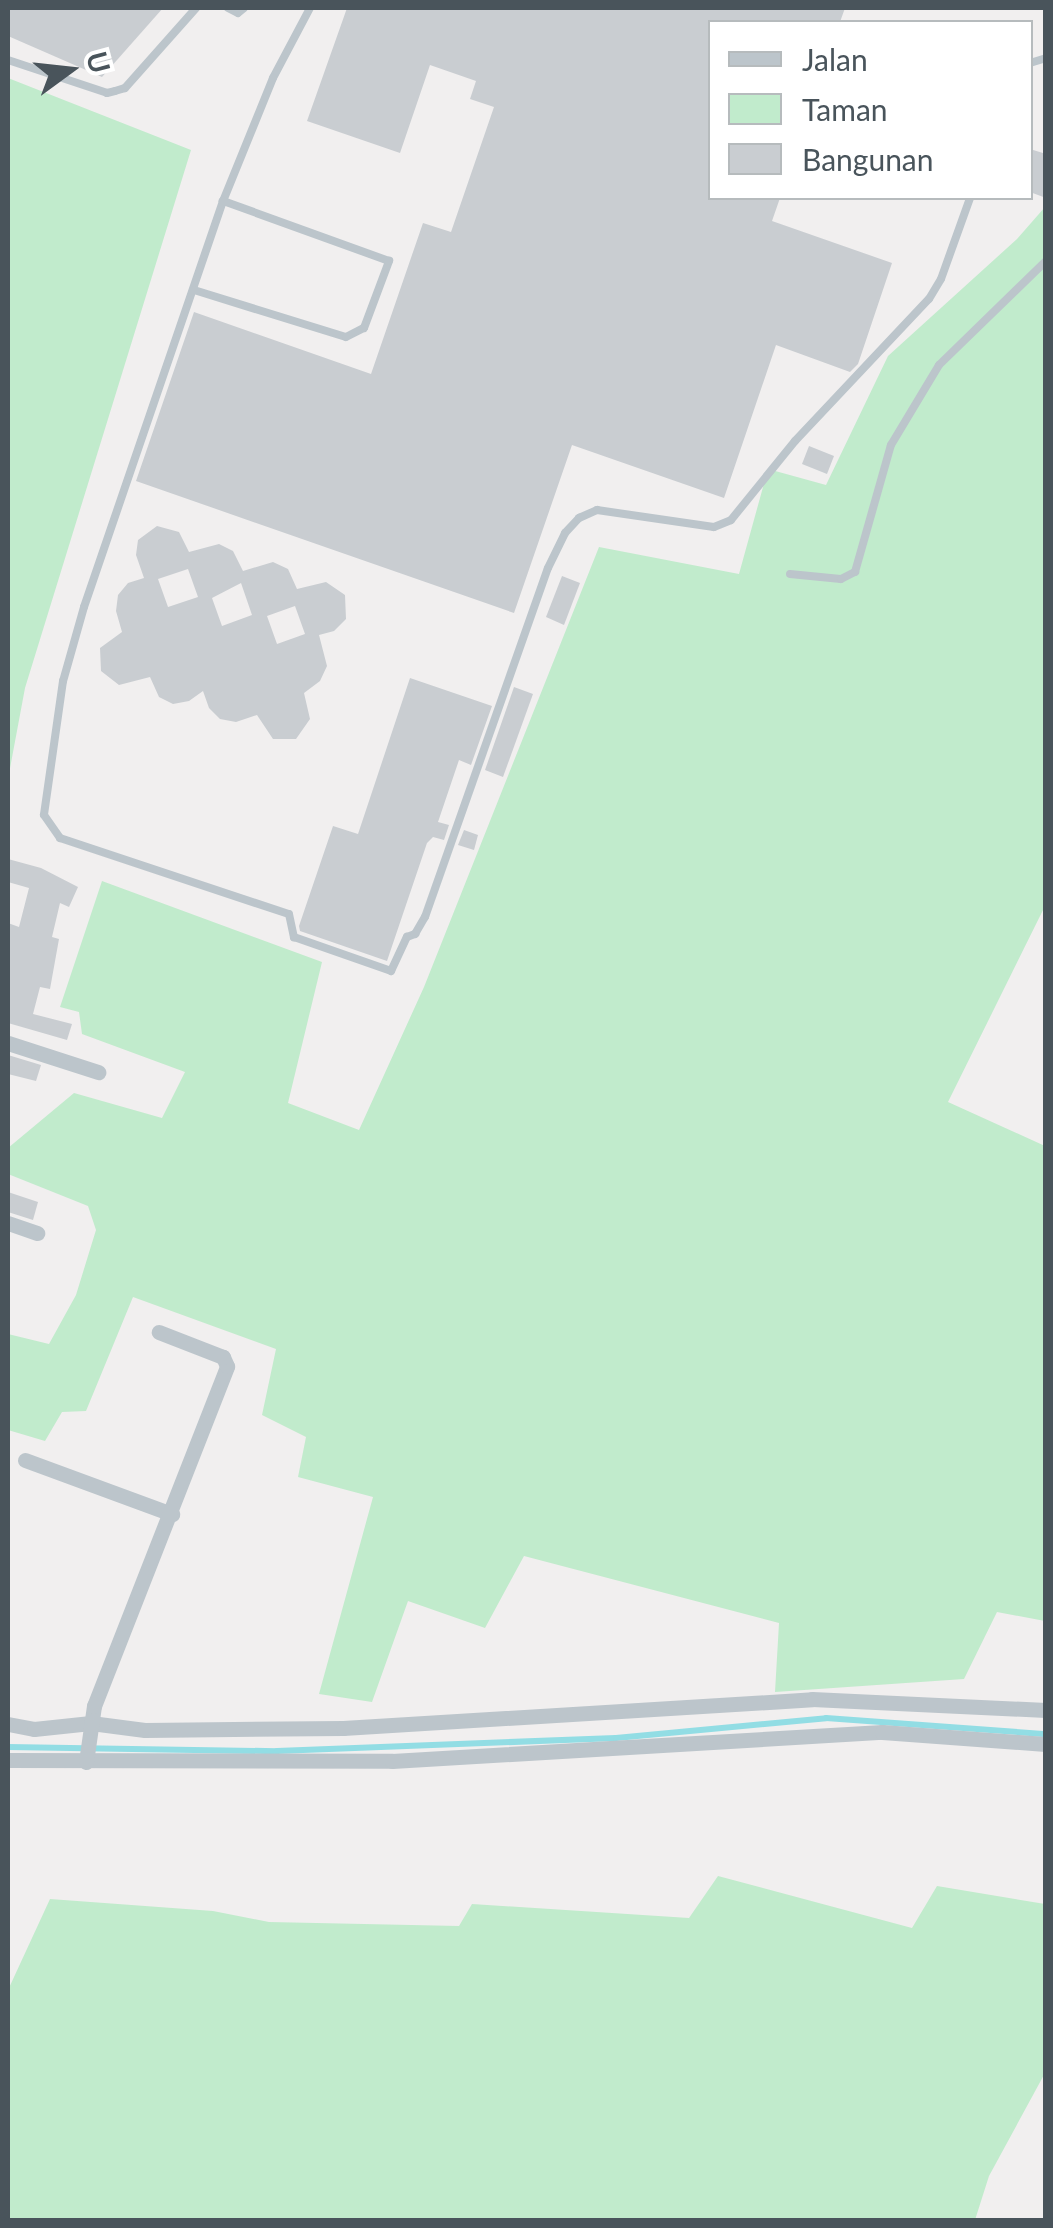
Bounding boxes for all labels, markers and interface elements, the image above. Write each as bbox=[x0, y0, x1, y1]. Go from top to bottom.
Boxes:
north arrow bbox=[20, 20, 120, 120]
legend bbox=[708, 20, 1033, 200]
text: Jalan bbox=[802, 41, 868, 77]
text: U bbox=[80, 48, 118, 77]
text: Taman bbox=[802, 91, 888, 127]
text: Bangunan bbox=[802, 141, 934, 177]

